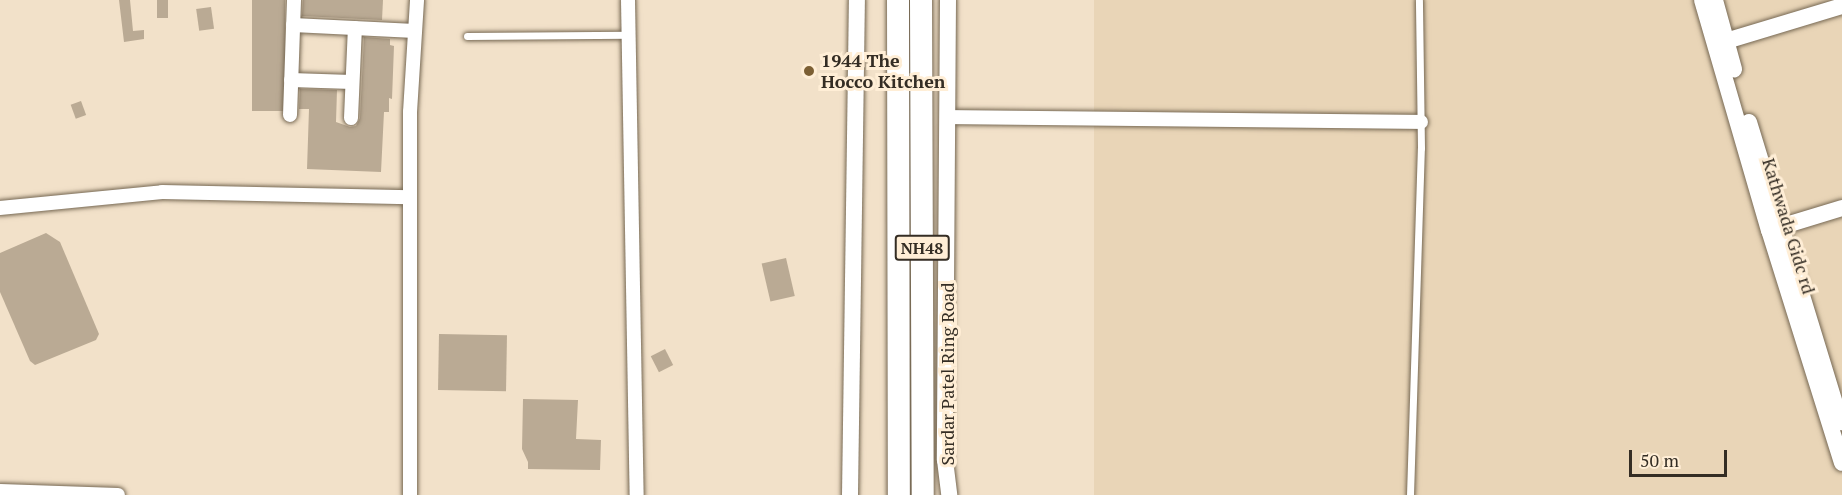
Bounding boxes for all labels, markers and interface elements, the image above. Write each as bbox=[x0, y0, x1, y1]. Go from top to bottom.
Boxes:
place label: 1944 The Hocco Kitchen bbox=[821, 50, 945, 92]
marker: 1944 The Hocco Kitchen bbox=[802, 64, 816, 78]
street label: Kathwada Gidc rd bbox=[1758, 155, 1820, 297]
road number: NH48 bbox=[894, 235, 950, 261]
street label: Sardar Patel Ring Road bbox=[936, 283, 958, 465]
scale bar bbox=[1632, 438, 1730, 476]
text: 50 m bbox=[1640, 448, 1679, 472]

